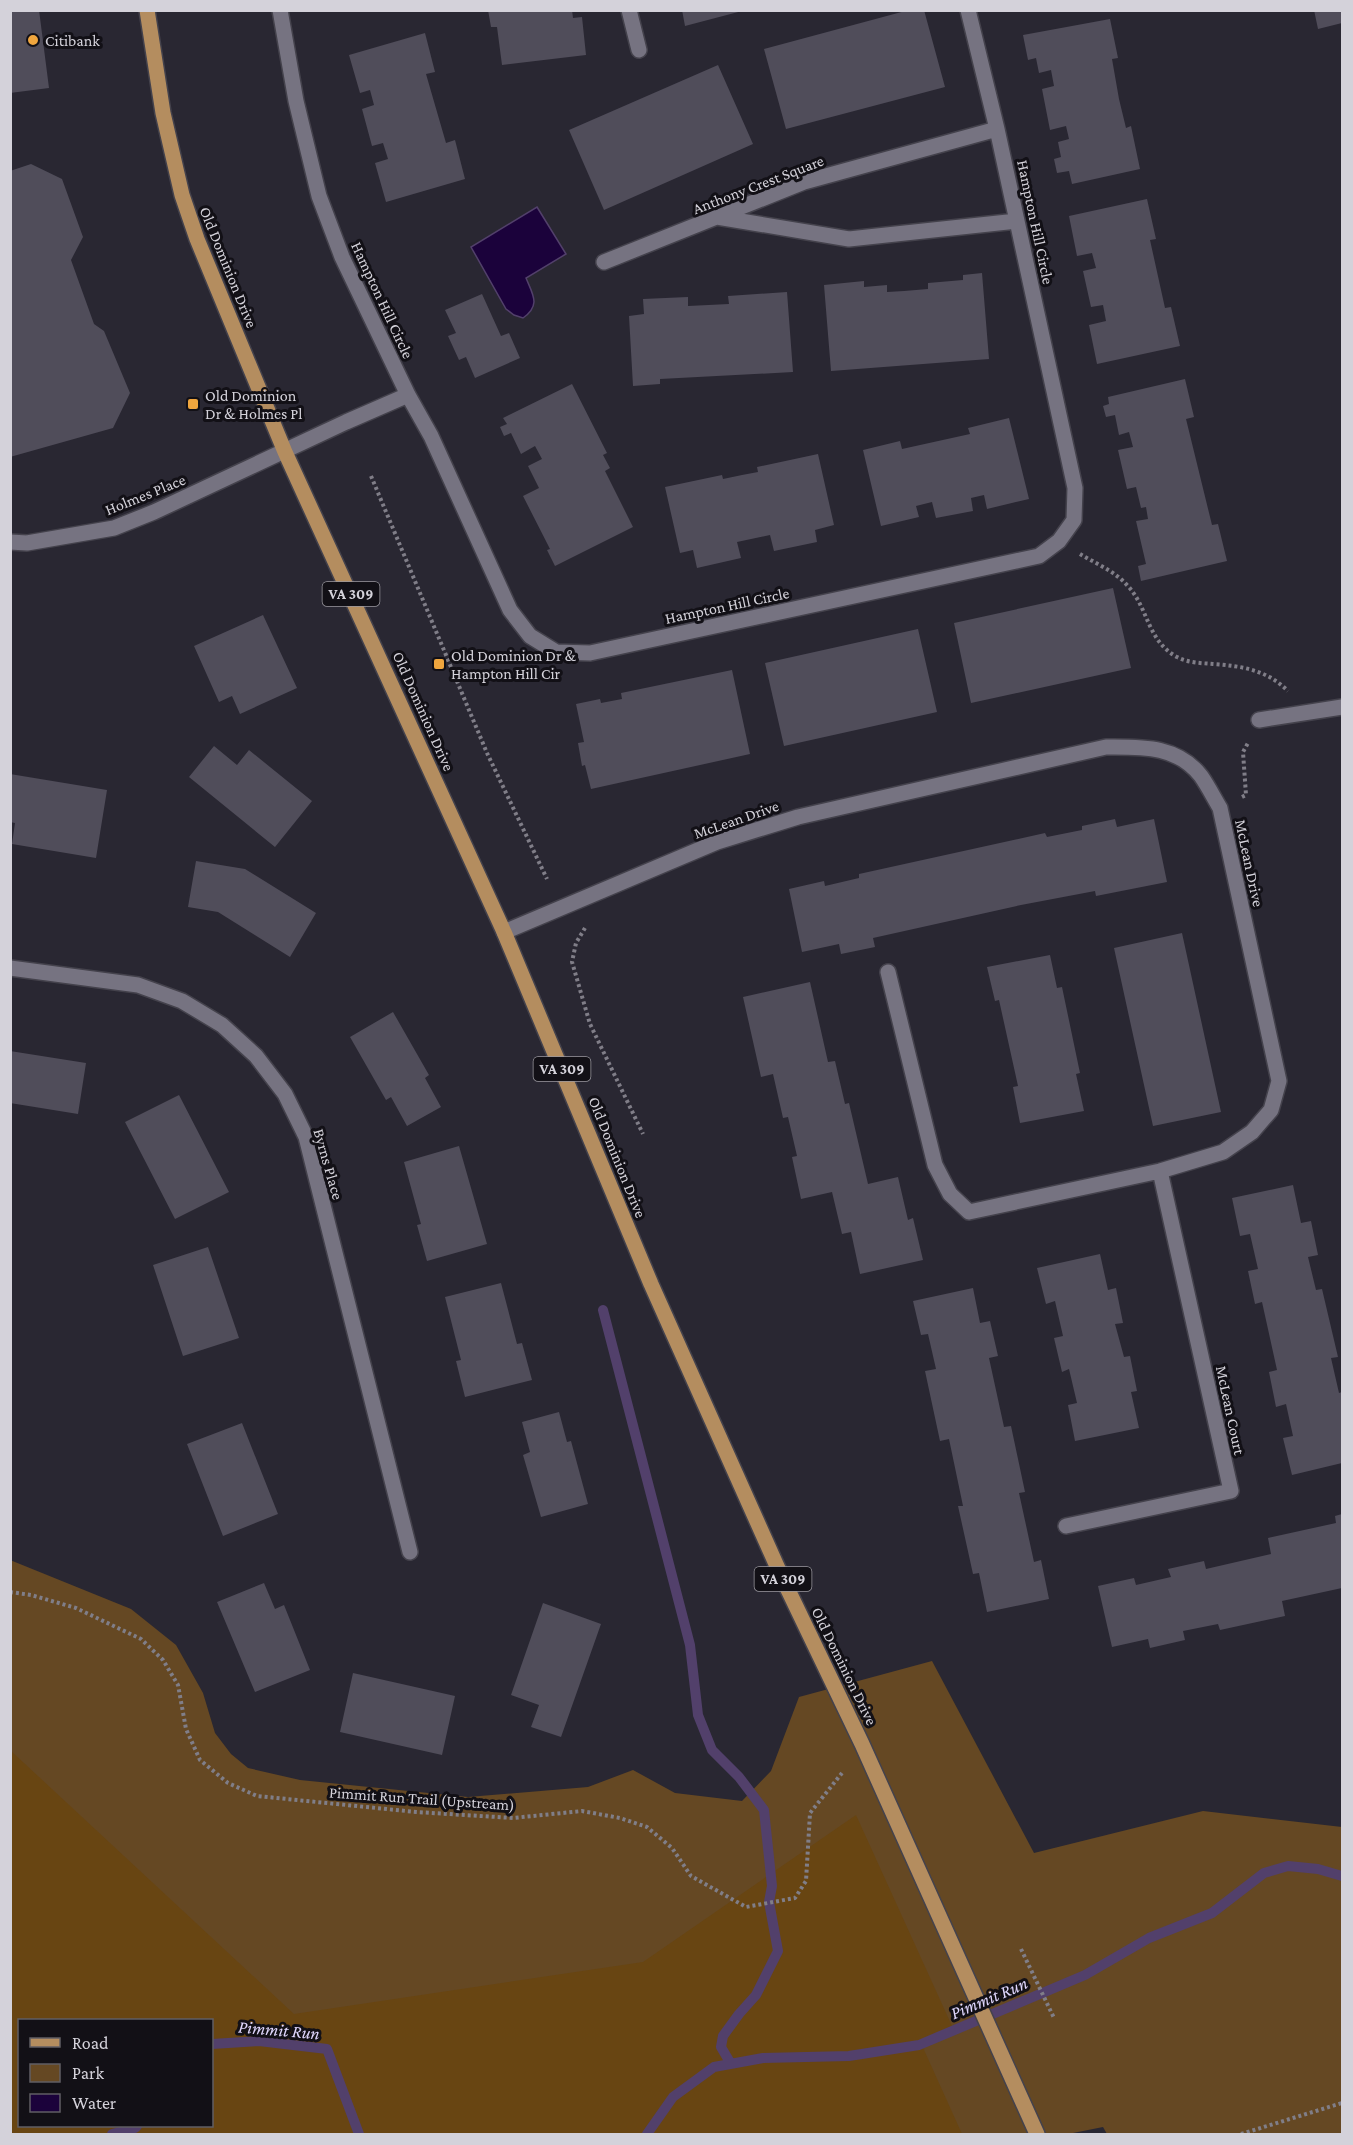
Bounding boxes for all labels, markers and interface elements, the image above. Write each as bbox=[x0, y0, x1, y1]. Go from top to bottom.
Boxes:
place label: Citibank bbox=[45, 32, 100, 49]
marker: Citibank bbox=[26, 33, 40, 47]
street label: Anthony Crest Square bbox=[690, 152, 826, 218]
street label: Hampton Hill Circle bbox=[1013, 158, 1057, 286]
street label: Old Dominion Drive bbox=[196, 204, 261, 330]
street label: Hampton Hill Circle bbox=[347, 239, 417, 362]
place label: Old Dominion Dr & Holmes Pl bbox=[205, 387, 303, 422]
marker: Old Dominion Dr & Holmes Pl bbox=[186, 397, 200, 411]
street label: Holmes Place bbox=[103, 471, 188, 518]
road number: VA 309 bbox=[322, 582, 380, 606]
street label: Hampton Hill Circle bbox=[663, 584, 791, 628]
place label: Old Dominion Dr & Hampton Hill Cir bbox=[451, 647, 577, 683]
street label: Old Dominion Drive bbox=[390, 649, 458, 774]
marker: Old Dominion Dr & Hampton Hill Cir bbox=[432, 657, 446, 671]
street label: McLean Drive bbox=[691, 797, 781, 842]
street label: McLean Drive bbox=[1232, 818, 1267, 908]
road number: VA 309 bbox=[534, 1057, 590, 1081]
street label: Old Dominion Drive bbox=[585, 1094, 650, 1220]
street label: Byrns Place bbox=[309, 1127, 347, 1202]
street label: McLean Court bbox=[1213, 1364, 1248, 1457]
road number: VA 309 bbox=[754, 1567, 812, 1591]
street label: Old Dominion Drive bbox=[809, 1604, 880, 1728]
street label: Pimmit Run Trail (Upstream) bbox=[328, 1784, 515, 1814]
water label: Pimmit Run bbox=[947, 1973, 1031, 2023]
water label: Pimmit Run bbox=[237, 2016, 321, 2044]
legend bbox=[18, 2019, 213, 2127]
text: Road bbox=[72, 2033, 109, 2053]
text: Park bbox=[72, 2063, 104, 2083]
text: Water bbox=[72, 2093, 117, 2113]

